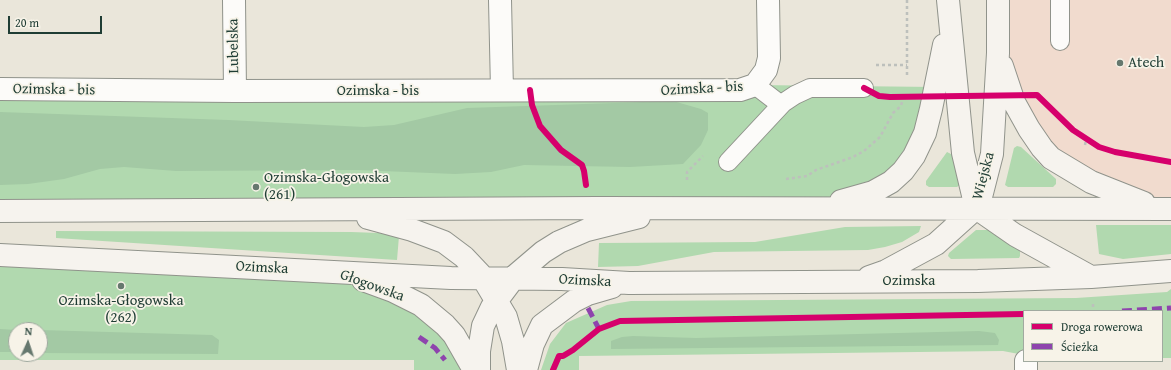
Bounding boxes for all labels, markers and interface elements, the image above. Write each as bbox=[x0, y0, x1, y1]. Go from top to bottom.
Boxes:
scale bar bbox=[10, 8, 104, 34]
text: 20 m bbox=[15, 14, 39, 31]
street label: Lubelska bbox=[225, 18, 243, 74]
place label: Atech bbox=[1128, 54, 1164, 72]
marker: Atech bbox=[1115, 58, 1125, 68]
street label: Ozimska - bis bbox=[660, 78, 744, 100]
street label: Ozimska - bis bbox=[13, 80, 95, 100]
street label: Ozimska - bis bbox=[337, 82, 419, 100]
street label: Wiejska bbox=[969, 150, 999, 202]
place label: Ozimska-Głogowska (261) bbox=[264, 169, 389, 204]
marker: Ozimska-Głogowska (261) bbox=[251, 182, 261, 192]
street label: Ozimska bbox=[235, 258, 289, 278]
street label: Głogowska bbox=[337, 266, 407, 306]
street label: Ozimska bbox=[558, 271, 612, 291]
street label: Ozimska bbox=[883, 272, 935, 290]
marker: Ozimska-Głogowska (262) bbox=[116, 281, 126, 291]
place label: Ozimska-Głogowska (262) bbox=[58, 292, 184, 327]
legend bbox=[1023, 310, 1163, 362]
text: Droga rowerowa bbox=[1061, 318, 1143, 335]
north arrow bbox=[8, 322, 48, 362]
text: N bbox=[24, 323, 33, 339]
text: Ścieżka bbox=[1061, 338, 1098, 355]

